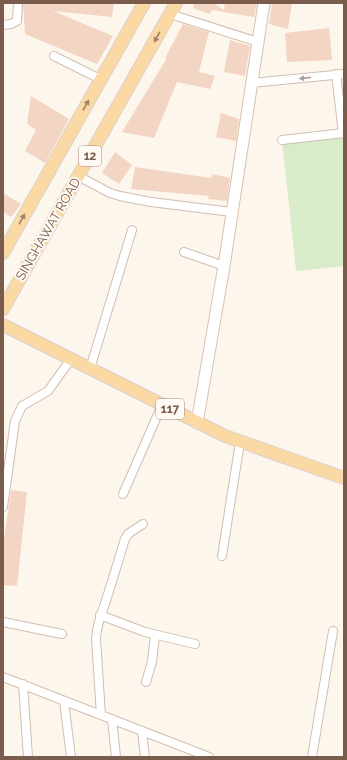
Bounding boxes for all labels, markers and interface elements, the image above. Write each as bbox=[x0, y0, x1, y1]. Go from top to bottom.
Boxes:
one-way arrow bbox=[154, 31, 160, 43]
one-way arrow bbox=[299, 74, 311, 81]
one-way arrow bbox=[82, 99, 89, 111]
road number: 12 bbox=[79, 146, 101, 166]
street label: SINGHAWAT ROAD bbox=[13, 175, 83, 283]
one-way arrow bbox=[19, 213, 25, 224]
road number: 117 bbox=[156, 399, 184, 419]

